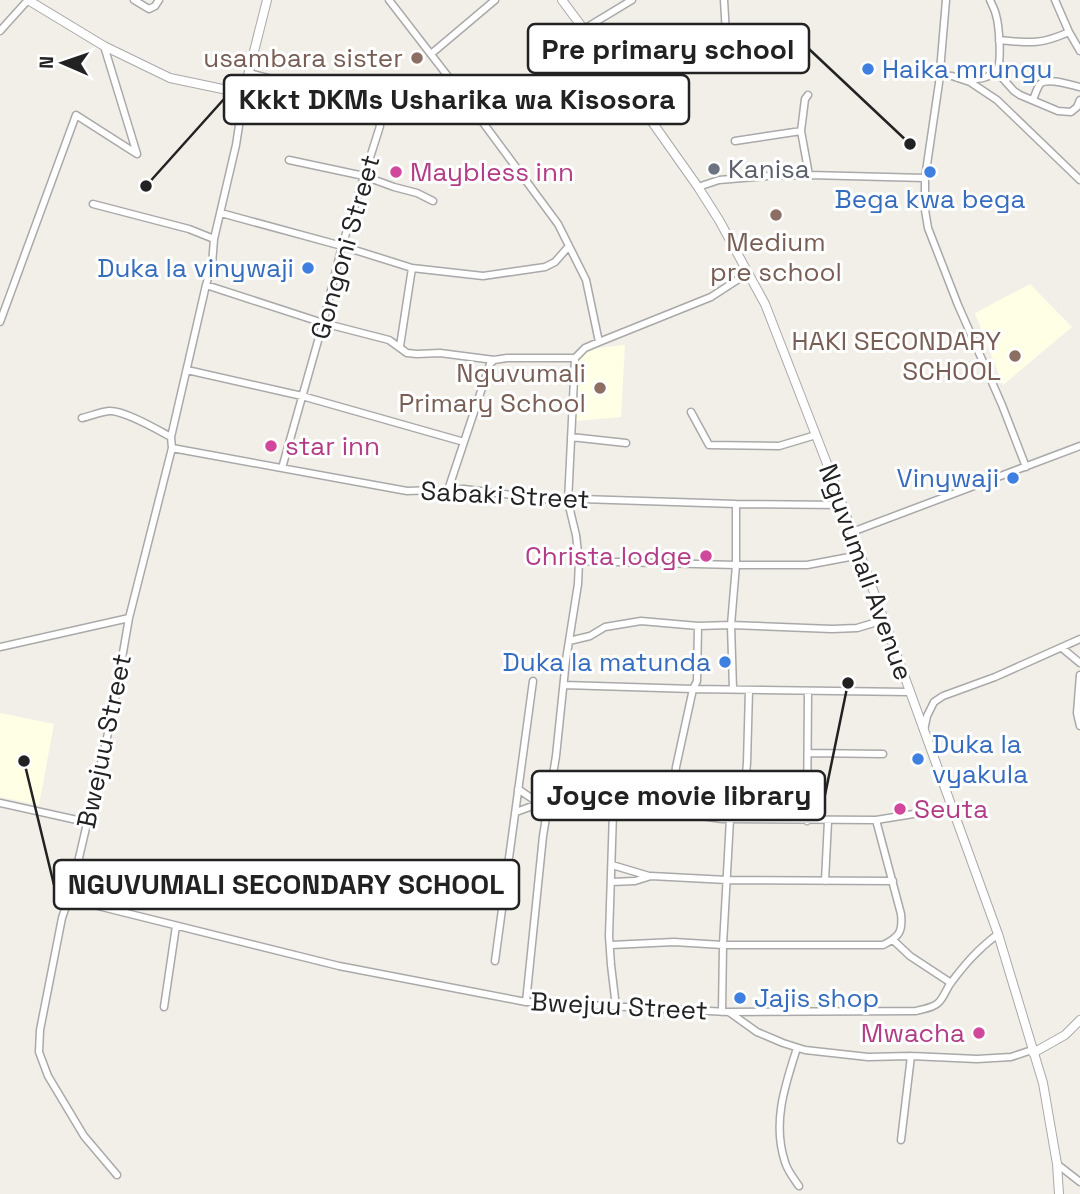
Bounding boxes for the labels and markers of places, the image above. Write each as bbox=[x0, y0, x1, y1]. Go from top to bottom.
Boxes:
callout: Pre primary school bbox=[528, 24, 809, 73]
place label: usambara sister bbox=[203, 41, 403, 75]
marker: usambara sister bbox=[409, 50, 425, 66]
place label: Haika mrungu bbox=[882, 52, 1052, 86]
marker: Haika mrungu bbox=[860, 61, 876, 77]
callout: Kkkt DKMs Usharika wa Kisosora bbox=[224, 75, 689, 124]
place label: Kanisa bbox=[728, 152, 810, 186]
place label: Maybless inn bbox=[410, 155, 574, 189]
marker: Kanisa bbox=[706, 161, 722, 177]
marker: Maybless inn bbox=[388, 164, 404, 180]
marker: Bega kwa bega bbox=[922, 164, 938, 180]
place label: Bega kwa bega bbox=[835, 182, 1026, 216]
marker: Medium pre school bbox=[768, 207, 784, 223]
place label: Medium pre school bbox=[710, 225, 842, 289]
place label: Duka la vinywaji bbox=[97, 251, 294, 285]
marker: Duka la vinywaji bbox=[300, 260, 316, 276]
place label: HAKI SECONDARY SCHOOL bbox=[791, 324, 1001, 388]
marker: HAKI SECONDARY SCHOOL bbox=[1007, 348, 1023, 364]
place label: Nguvumali Primary School bbox=[399, 356, 586, 420]
marker: Nguvumali Primary School bbox=[592, 380, 608, 396]
place label: star inn bbox=[285, 429, 380, 463]
marker: star inn bbox=[263, 438, 279, 454]
place label: Vinywaji bbox=[897, 461, 999, 495]
marker: Vinywaji bbox=[1005, 470, 1021, 486]
place label: Christa lodge bbox=[525, 539, 692, 573]
marker: Christa lodge bbox=[698, 548, 714, 564]
place label: Duka la matunda bbox=[503, 645, 711, 679]
marker: Duka la matunda bbox=[717, 654, 733, 670]
place label: Duka la vyakula bbox=[932, 727, 1028, 791]
marker: Duka la vyakula bbox=[910, 751, 926, 767]
callout: Joyce movie library bbox=[532, 771, 825, 820]
place label: Seuta bbox=[914, 792, 988, 826]
marker: Seuta bbox=[892, 801, 908, 817]
callout: NGUVUMALI SECONDARY SCHOOL bbox=[54, 860, 519, 909]
place label: Jajis shop bbox=[754, 981, 879, 1015]
marker: Jajis shop bbox=[732, 990, 748, 1006]
place label: Mwacha bbox=[861, 1016, 965, 1050]
marker: Mwacha bbox=[971, 1025, 987, 1041]

